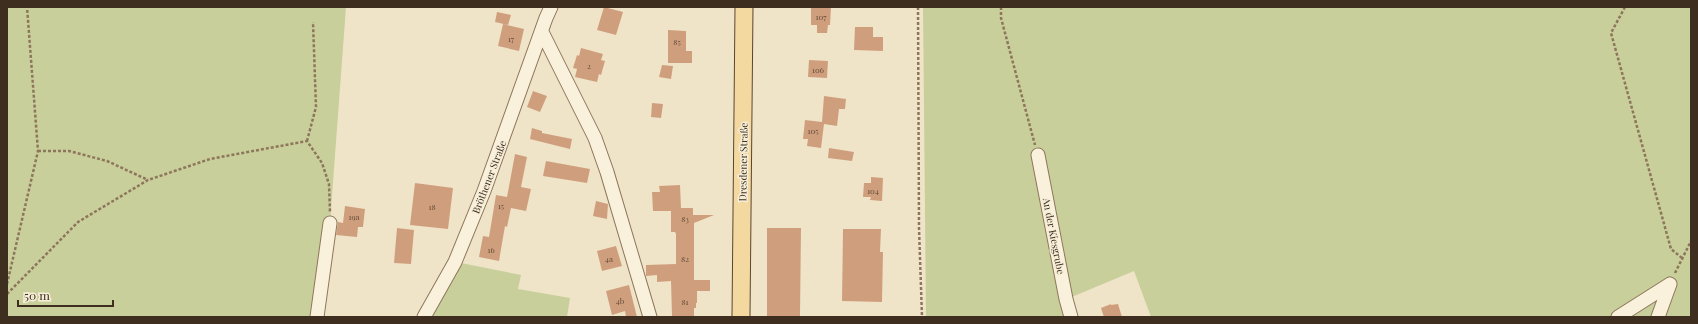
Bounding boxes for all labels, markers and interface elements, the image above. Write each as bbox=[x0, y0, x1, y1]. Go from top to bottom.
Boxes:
house number: 107 bbox=[815, 11, 827, 22]
house number: 17 bbox=[508, 33, 515, 44]
house number: 85 bbox=[673, 36, 681, 47]
house number: 2 bbox=[587, 60, 591, 71]
house number: 106 bbox=[812, 64, 824, 75]
street label: Dresdener Straße bbox=[735, 122, 751, 202]
house number: 105 bbox=[807, 125, 819, 136]
street label: Bröthener Straße bbox=[469, 138, 509, 216]
house number: 104 bbox=[867, 185, 879, 196]
street label: An der Kiesgrube bbox=[1040, 196, 1068, 275]
house number: 15 bbox=[498, 200, 504, 211]
house number: 18 bbox=[428, 201, 436, 212]
house number: 19a bbox=[348, 211, 360, 222]
house number: 83 bbox=[681, 213, 689, 224]
house number: 16 bbox=[487, 244, 495, 255]
house number: 4a bbox=[605, 253, 613, 264]
house number: 82 bbox=[681, 253, 689, 264]
scale bar bbox=[18, 282, 113, 308]
text: 50 m bbox=[24, 287, 50, 303]
house number: 4b bbox=[616, 295, 625, 306]
house number: 81 bbox=[681, 296, 689, 307]

